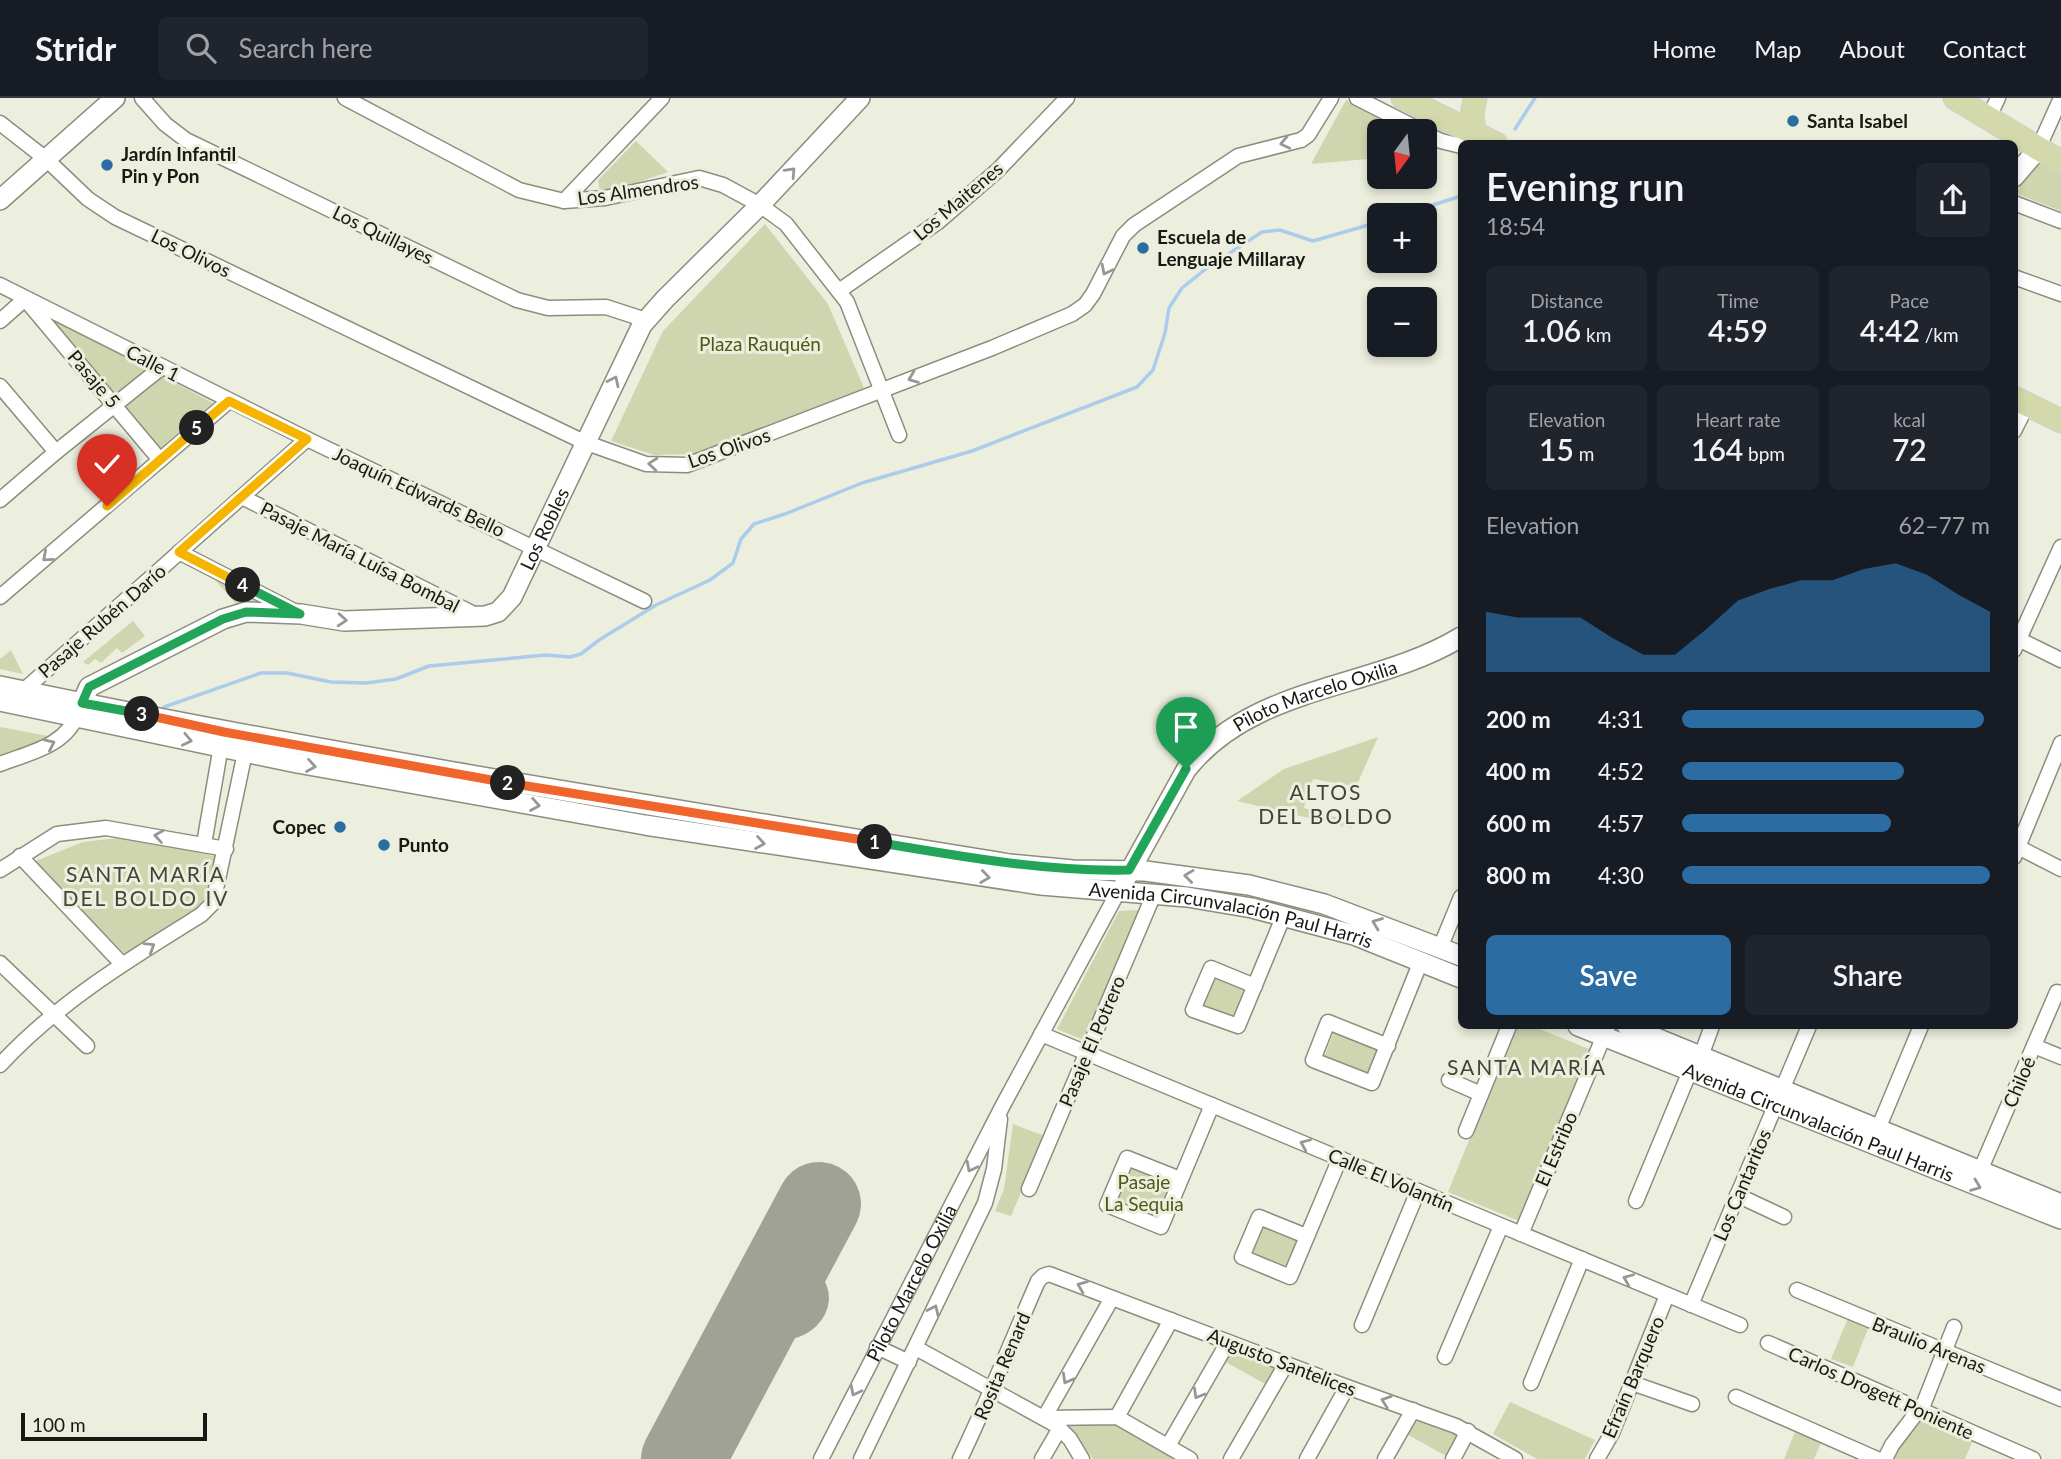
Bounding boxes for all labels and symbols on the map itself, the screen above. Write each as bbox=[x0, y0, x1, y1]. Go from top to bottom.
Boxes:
place label: Santa Isabel bbox=[1807, 109, 1908, 132]
marker: Santa Isabel bbox=[1785, 113, 1801, 129]
north arrow bbox=[1367, 119, 1437, 189]
one-way arrow bbox=[1279, 135, 1291, 150]
place label: Jardín Infantil Pin y Pon bbox=[121, 142, 236, 187]
street label: Los Maitenes bbox=[908, 156, 1007, 245]
marker: Jardín Infantil Pin y Pon bbox=[99, 157, 115, 173]
one-way arrow bbox=[783, 167, 795, 180]
street label: Los Almendros bbox=[576, 170, 700, 209]
street label: Los Quillayes bbox=[329, 200, 437, 269]
street label: Los Olivos bbox=[148, 223, 235, 282]
place label: Escuela de Lenguaje Millaray bbox=[1157, 225, 1306, 270]
marker: Escuela de Lenguaje Millaray bbox=[1135, 240, 1151, 256]
one-way arrow bbox=[1100, 263, 1114, 275]
park label: Plaza Rauquén bbox=[699, 332, 821, 355]
street label: Calle 1 bbox=[123, 339, 184, 386]
street label: Pasaje 5 bbox=[63, 345, 125, 412]
one-way arrow bbox=[908, 369, 920, 383]
one-way arrow bbox=[605, 376, 619, 388]
pin: 5 bbox=[180, 410, 214, 446]
street label: Los Olivos bbox=[685, 423, 773, 472]
pin bbox=[77, 434, 137, 506]
street label: Joaquín Edwards Bello bbox=[330, 442, 509, 541]
one-way arrow bbox=[647, 457, 658, 472]
street label: Los Robles bbox=[515, 484, 574, 574]
street label: Pasaje María Luísa Bombal bbox=[257, 496, 464, 617]
one-way arrow bbox=[42, 549, 55, 561]
street label: Pasaje Rubén Darío bbox=[33, 559, 170, 682]
pin: 4 bbox=[226, 568, 260, 602]
one-way arrow bbox=[337, 612, 348, 627]
street label: Piloto Marcelo Oxilia bbox=[1228, 655, 1400, 736]
pin: 3 bbox=[124, 696, 160, 732]
pin bbox=[1156, 697, 1216, 769]
one-way arrow bbox=[181, 732, 193, 747]
one-way arrow bbox=[43, 738, 55, 752]
one-way arrow bbox=[305, 758, 317, 773]
pin: 2 bbox=[490, 766, 526, 800]
district label: ALTOS DEL BOLDO bbox=[1258, 779, 1394, 828]
one-way arrow bbox=[529, 797, 541, 812]
place label: Copec bbox=[273, 815, 326, 838]
marker: Copec bbox=[332, 819, 348, 835]
pin: 1 bbox=[858, 824, 892, 860]
one-way arrow bbox=[153, 829, 164, 844]
place label: Punto bbox=[398, 833, 449, 856]
one-way arrow bbox=[754, 835, 765, 850]
marker: Punto bbox=[376, 837, 392, 853]
district label: SANTA MARÍA DEL BOLDO IV bbox=[62, 861, 230, 910]
one-way arrow bbox=[979, 869, 990, 884]
one-way arrow bbox=[1183, 869, 1195, 884]
street label: Avenida Circunvalación Paul Harris bbox=[1088, 877, 1376, 952]
one-way arrow bbox=[1371, 917, 1383, 931]
one-way arrow bbox=[142, 943, 155, 956]
street label: Pasaje El Potrero bbox=[1054, 972, 1129, 1110]
street label: Chiloé bbox=[1998, 1053, 2040, 1111]
district label: SANTA MARÍA bbox=[1447, 1054, 1607, 1079]
street label: Avenida Circunvalación Paul Harris bbox=[1680, 1057, 1957, 1186]
street label: El Estribo bbox=[1530, 1108, 1582, 1190]
street label: Los Cantaritos bbox=[1708, 1126, 1775, 1244]
one-way arrow bbox=[1300, 1138, 1312, 1152]
street label: Calle El Volantín bbox=[1325, 1143, 1458, 1216]
one-way arrow bbox=[965, 1160, 979, 1172]
park label: Pasaje La Sequia bbox=[1104, 1170, 1184, 1215]
one-way arrow bbox=[1969, 1177, 1981, 1191]
street label: Piloto Marcelo Oxilia bbox=[861, 1200, 961, 1365]
one-way arrow bbox=[1623, 1273, 1635, 1287]
one-way arrow bbox=[1077, 1280, 1089, 1294]
one-way arrow bbox=[926, 1305, 940, 1317]
street label: Rosita Renard bbox=[969, 1309, 1034, 1423]
street label: Braulio Arenas bbox=[1869, 1311, 1989, 1378]
street label: Efraín Barquero bbox=[1597, 1312, 1669, 1441]
street label: Augusto Santelices bbox=[1205, 1323, 1360, 1400]
street label: Carlos Drogett Poniente bbox=[1785, 1341, 1977, 1444]
one-way arrow bbox=[1062, 1371, 1075, 1384]
one-way arrow bbox=[850, 1384, 864, 1396]
one-way arrow bbox=[1193, 1387, 1206, 1399]
one-way arrow bbox=[1381, 1395, 1393, 1409]
scale bar bbox=[21, 1410, 206, 1442]

